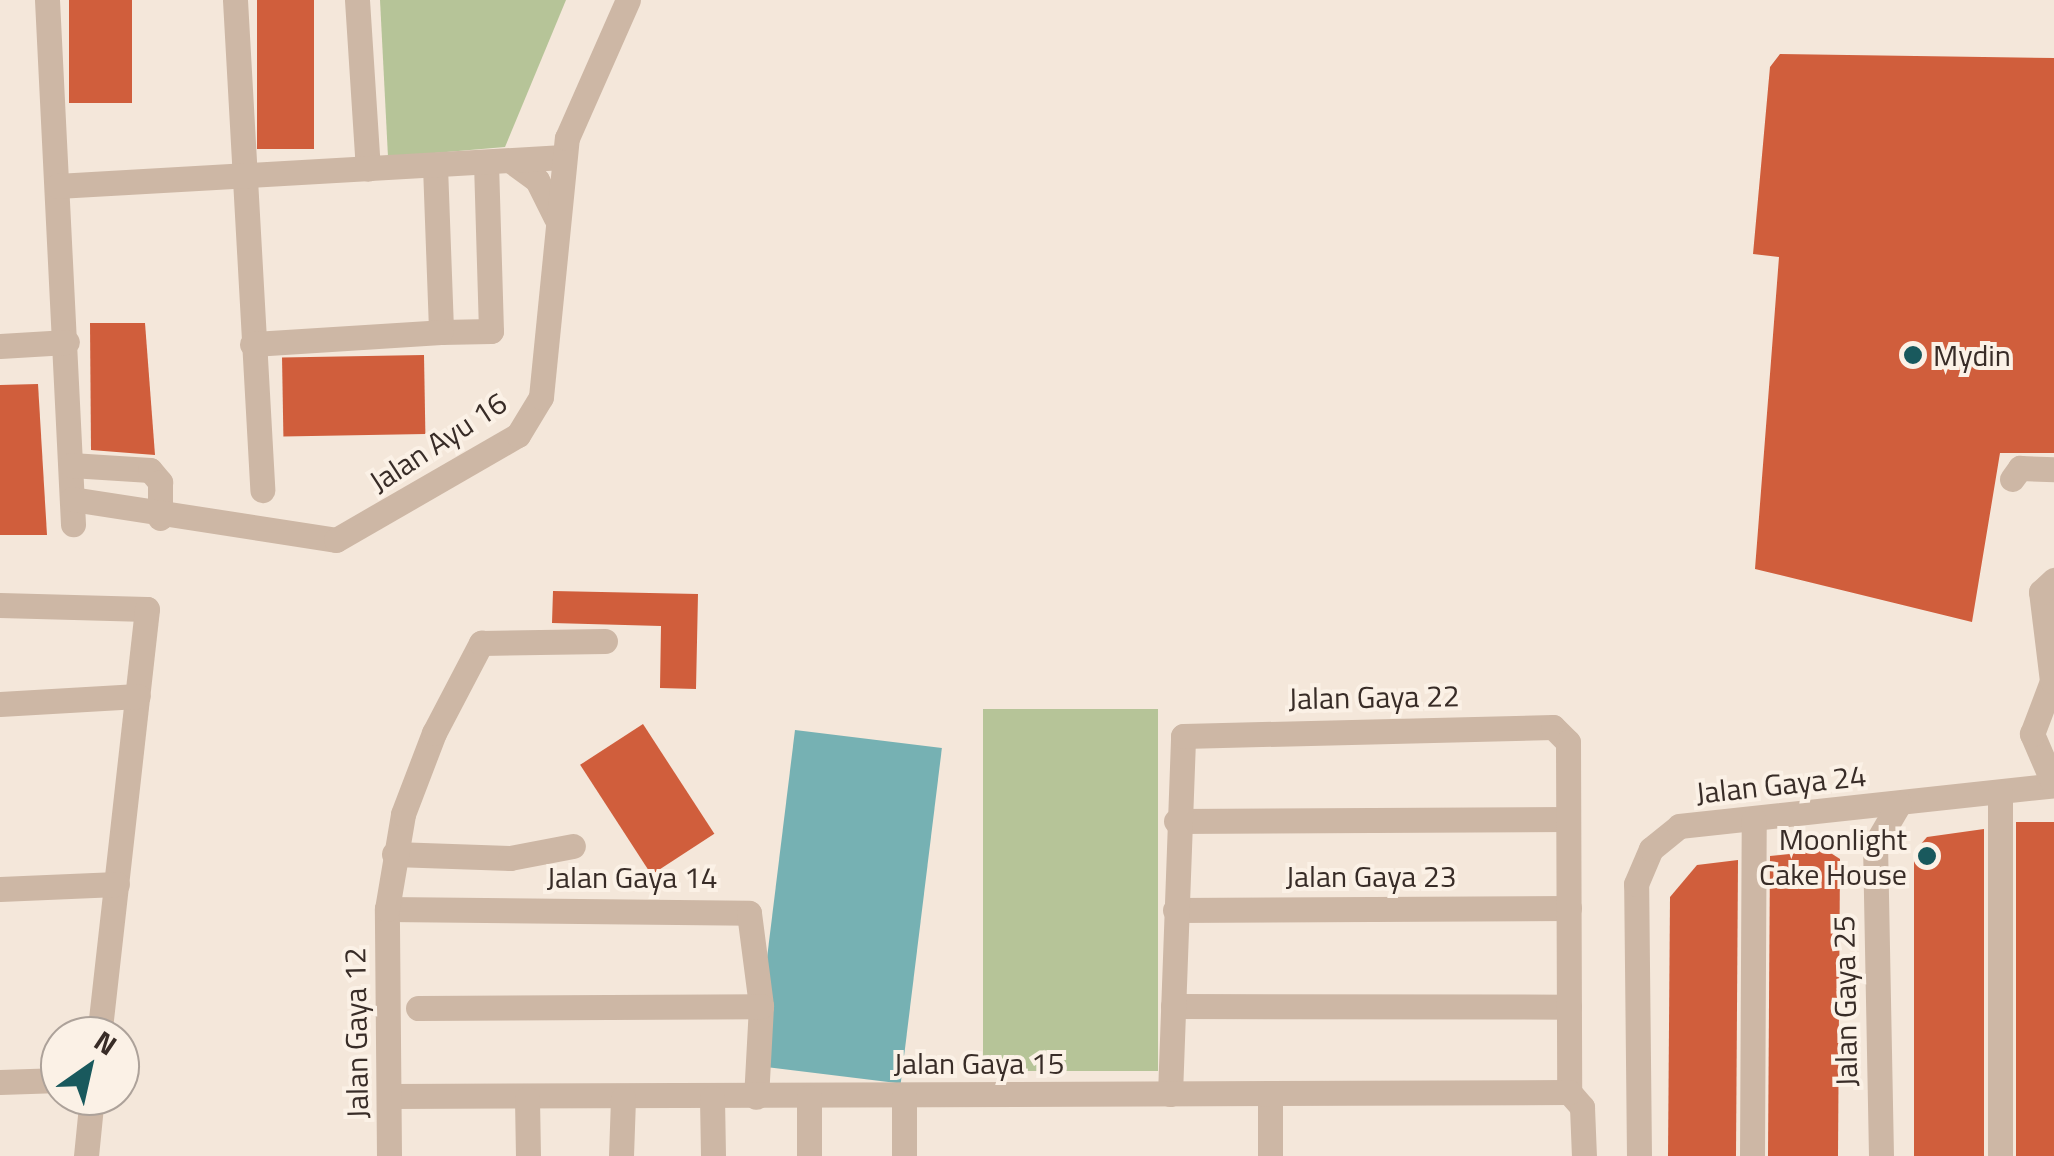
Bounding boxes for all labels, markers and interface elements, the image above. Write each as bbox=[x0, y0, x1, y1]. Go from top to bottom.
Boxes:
place label: Mydin bbox=[1933, 337, 2011, 373]
marker: Mydin bbox=[1902, 344, 1924, 366]
street label: Jalan Ayu 16 bbox=[363, 384, 513, 500]
street label: Jalan Gaya 22 bbox=[1288, 678, 1460, 716]
street label: Jalan Gaya 24 bbox=[1694, 757, 1868, 811]
place label: Moonlight Cake House bbox=[1759, 821, 1907, 892]
marker: Moonlight Cake House bbox=[1916, 845, 1938, 867]
street label: Jalan Gaya 23 bbox=[1285, 858, 1457, 894]
street label: Jalan Gaya 14 bbox=[546, 859, 718, 895]
street label: Jalan Gaya 25 bbox=[1826, 915, 1864, 1087]
street label: Jalan Gaya 12 bbox=[337, 947, 375, 1119]
north arrow bbox=[40, 1016, 140, 1116]
text: N bbox=[86, 1019, 126, 1066]
street label: Jalan Gaya 15 bbox=[893, 1045, 1065, 1081]

